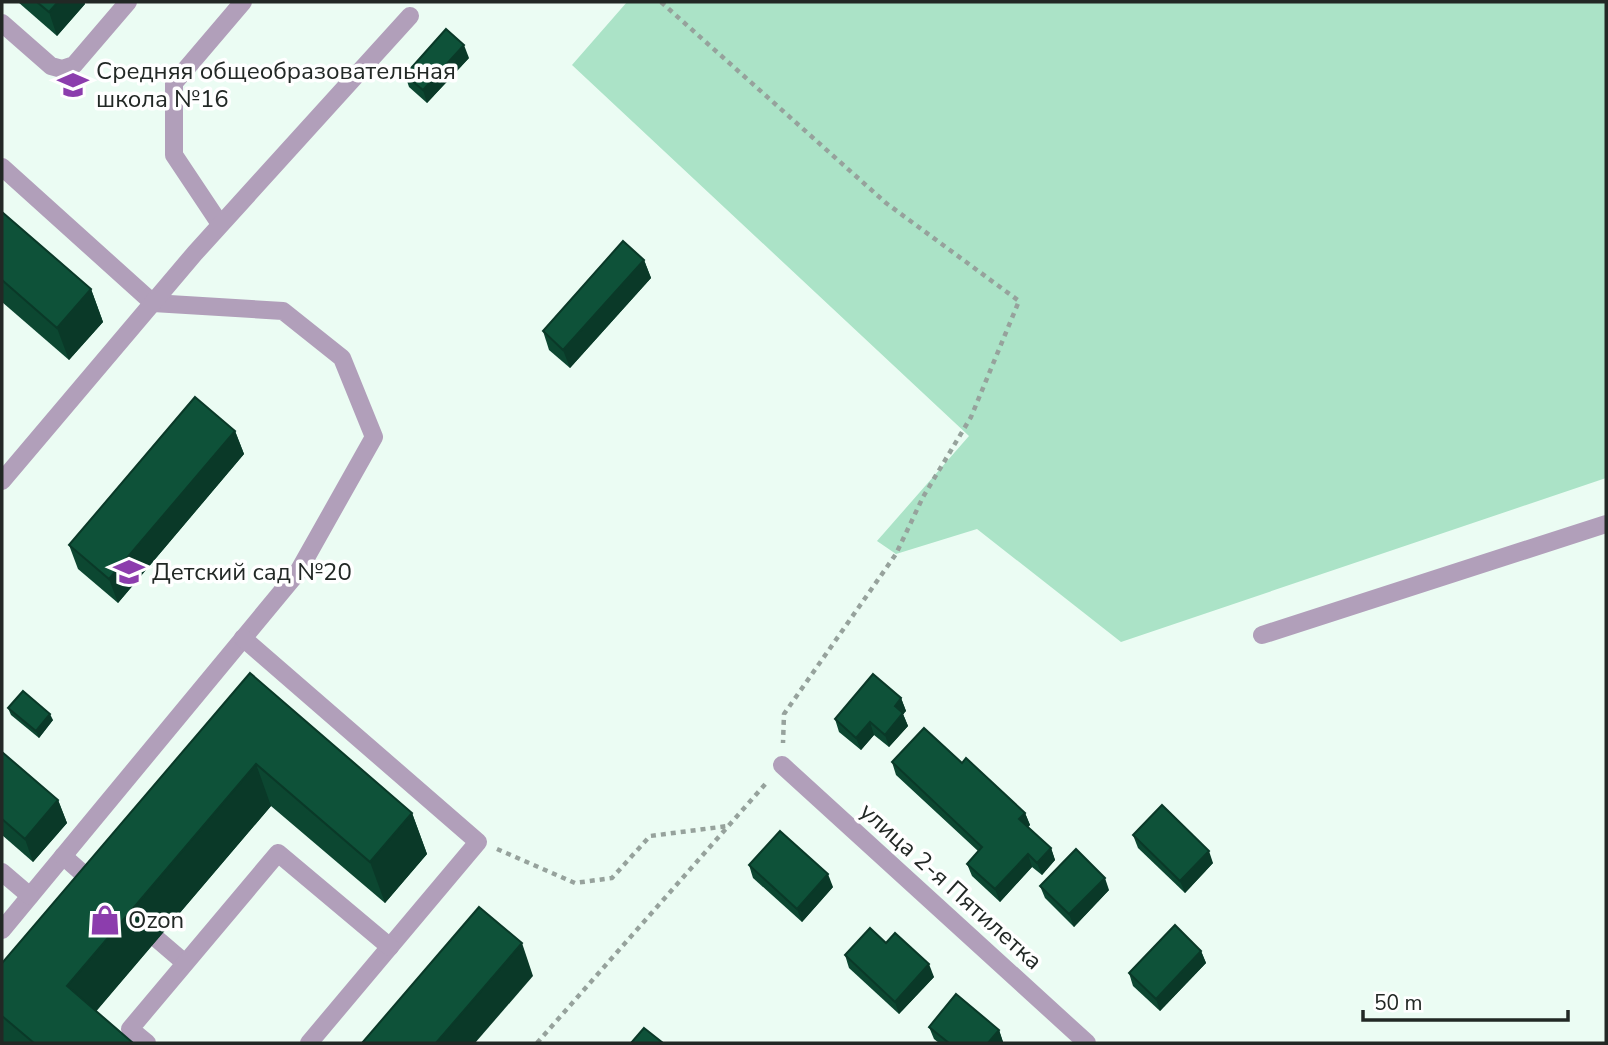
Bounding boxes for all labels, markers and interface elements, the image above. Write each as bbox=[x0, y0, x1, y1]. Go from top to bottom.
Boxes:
place label: Средняя общеобразовательная школа №16 bbox=[96, 55, 456, 115]
school or university icon: Средняя общеобразовательная школа №16 bbox=[56, 68, 90, 102]
school or university icon: Детский сад №20 bbox=[112, 555, 146, 589]
place label: Детский сад №20 bbox=[152, 556, 352, 588]
street label: улица 2-я Пятилетка bbox=[853, 795, 1049, 977]
shop icon: Ozon bbox=[88, 903, 122, 937]
place label: Ozon bbox=[128, 904, 184, 936]
scale bar bbox=[1363, 978, 1568, 1022]
text: 50 m bbox=[1374, 989, 1423, 1017]

